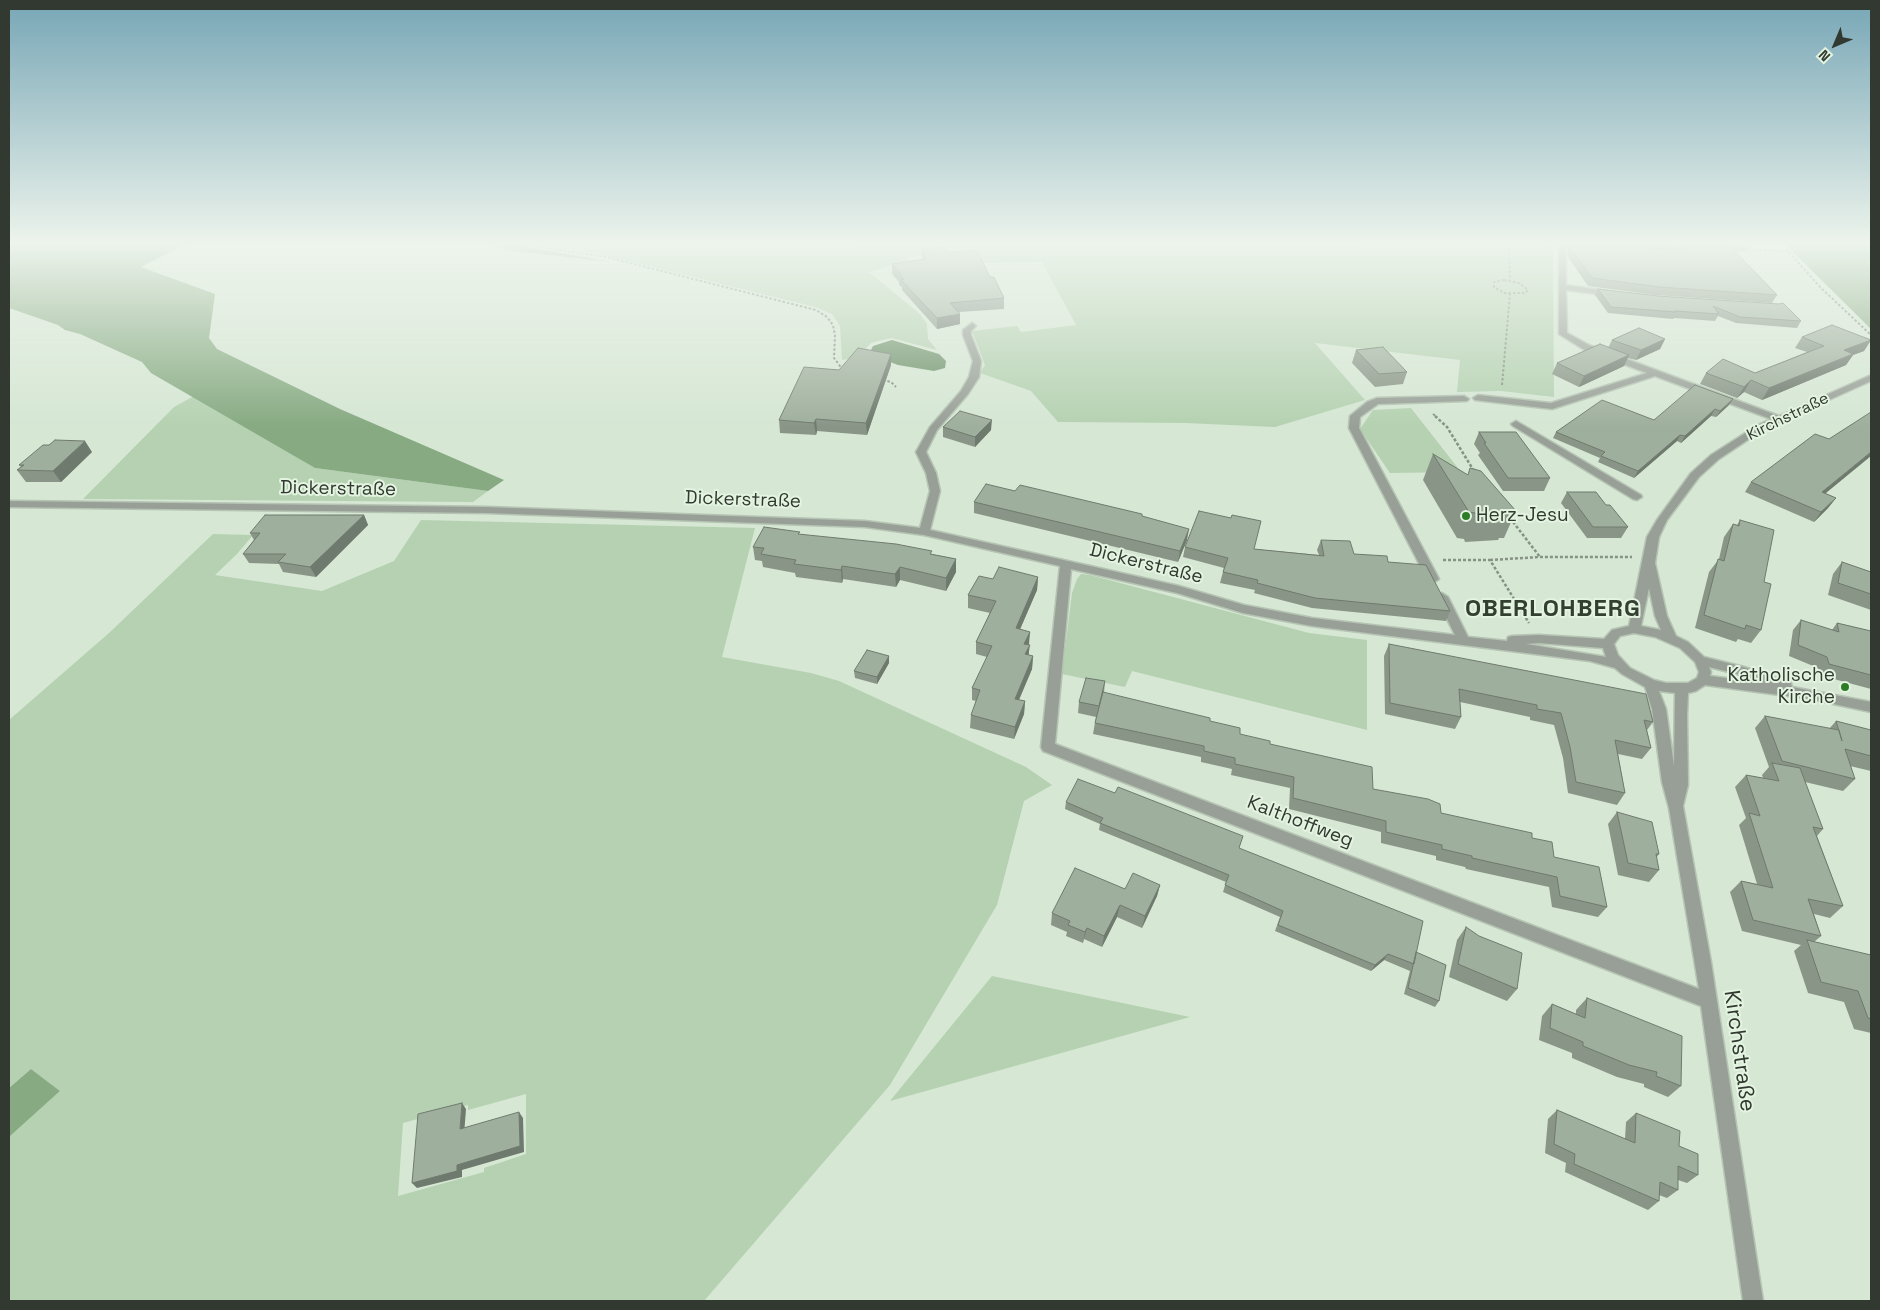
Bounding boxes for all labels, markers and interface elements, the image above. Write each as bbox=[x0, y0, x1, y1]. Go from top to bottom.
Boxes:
north arrow bbox=[1810, 20, 1860, 70]
text: N bbox=[1815, 46, 1834, 65]
street label: Kirchstraße bbox=[1744, 389, 1832, 445]
street label: Dickerstraße bbox=[280, 477, 396, 501]
street label: Dickerstraße bbox=[685, 487, 801, 513]
place label: Herz-Jesu bbox=[1476, 505, 1569, 527]
marker: Herz-Jesu bbox=[1460, 510, 1472, 522]
street label: Dickerstraße bbox=[1087, 539, 1205, 589]
district label: OBERLOHBERG bbox=[1464, 595, 1642, 623]
place label: Katholische Kirche bbox=[1727, 665, 1835, 709]
marker: Katholische Kirche bbox=[1839, 681, 1851, 693]
street label: Kalthoffweg bbox=[1244, 791, 1356, 853]
street label: Kirchstraße bbox=[1717, 989, 1761, 1113]

